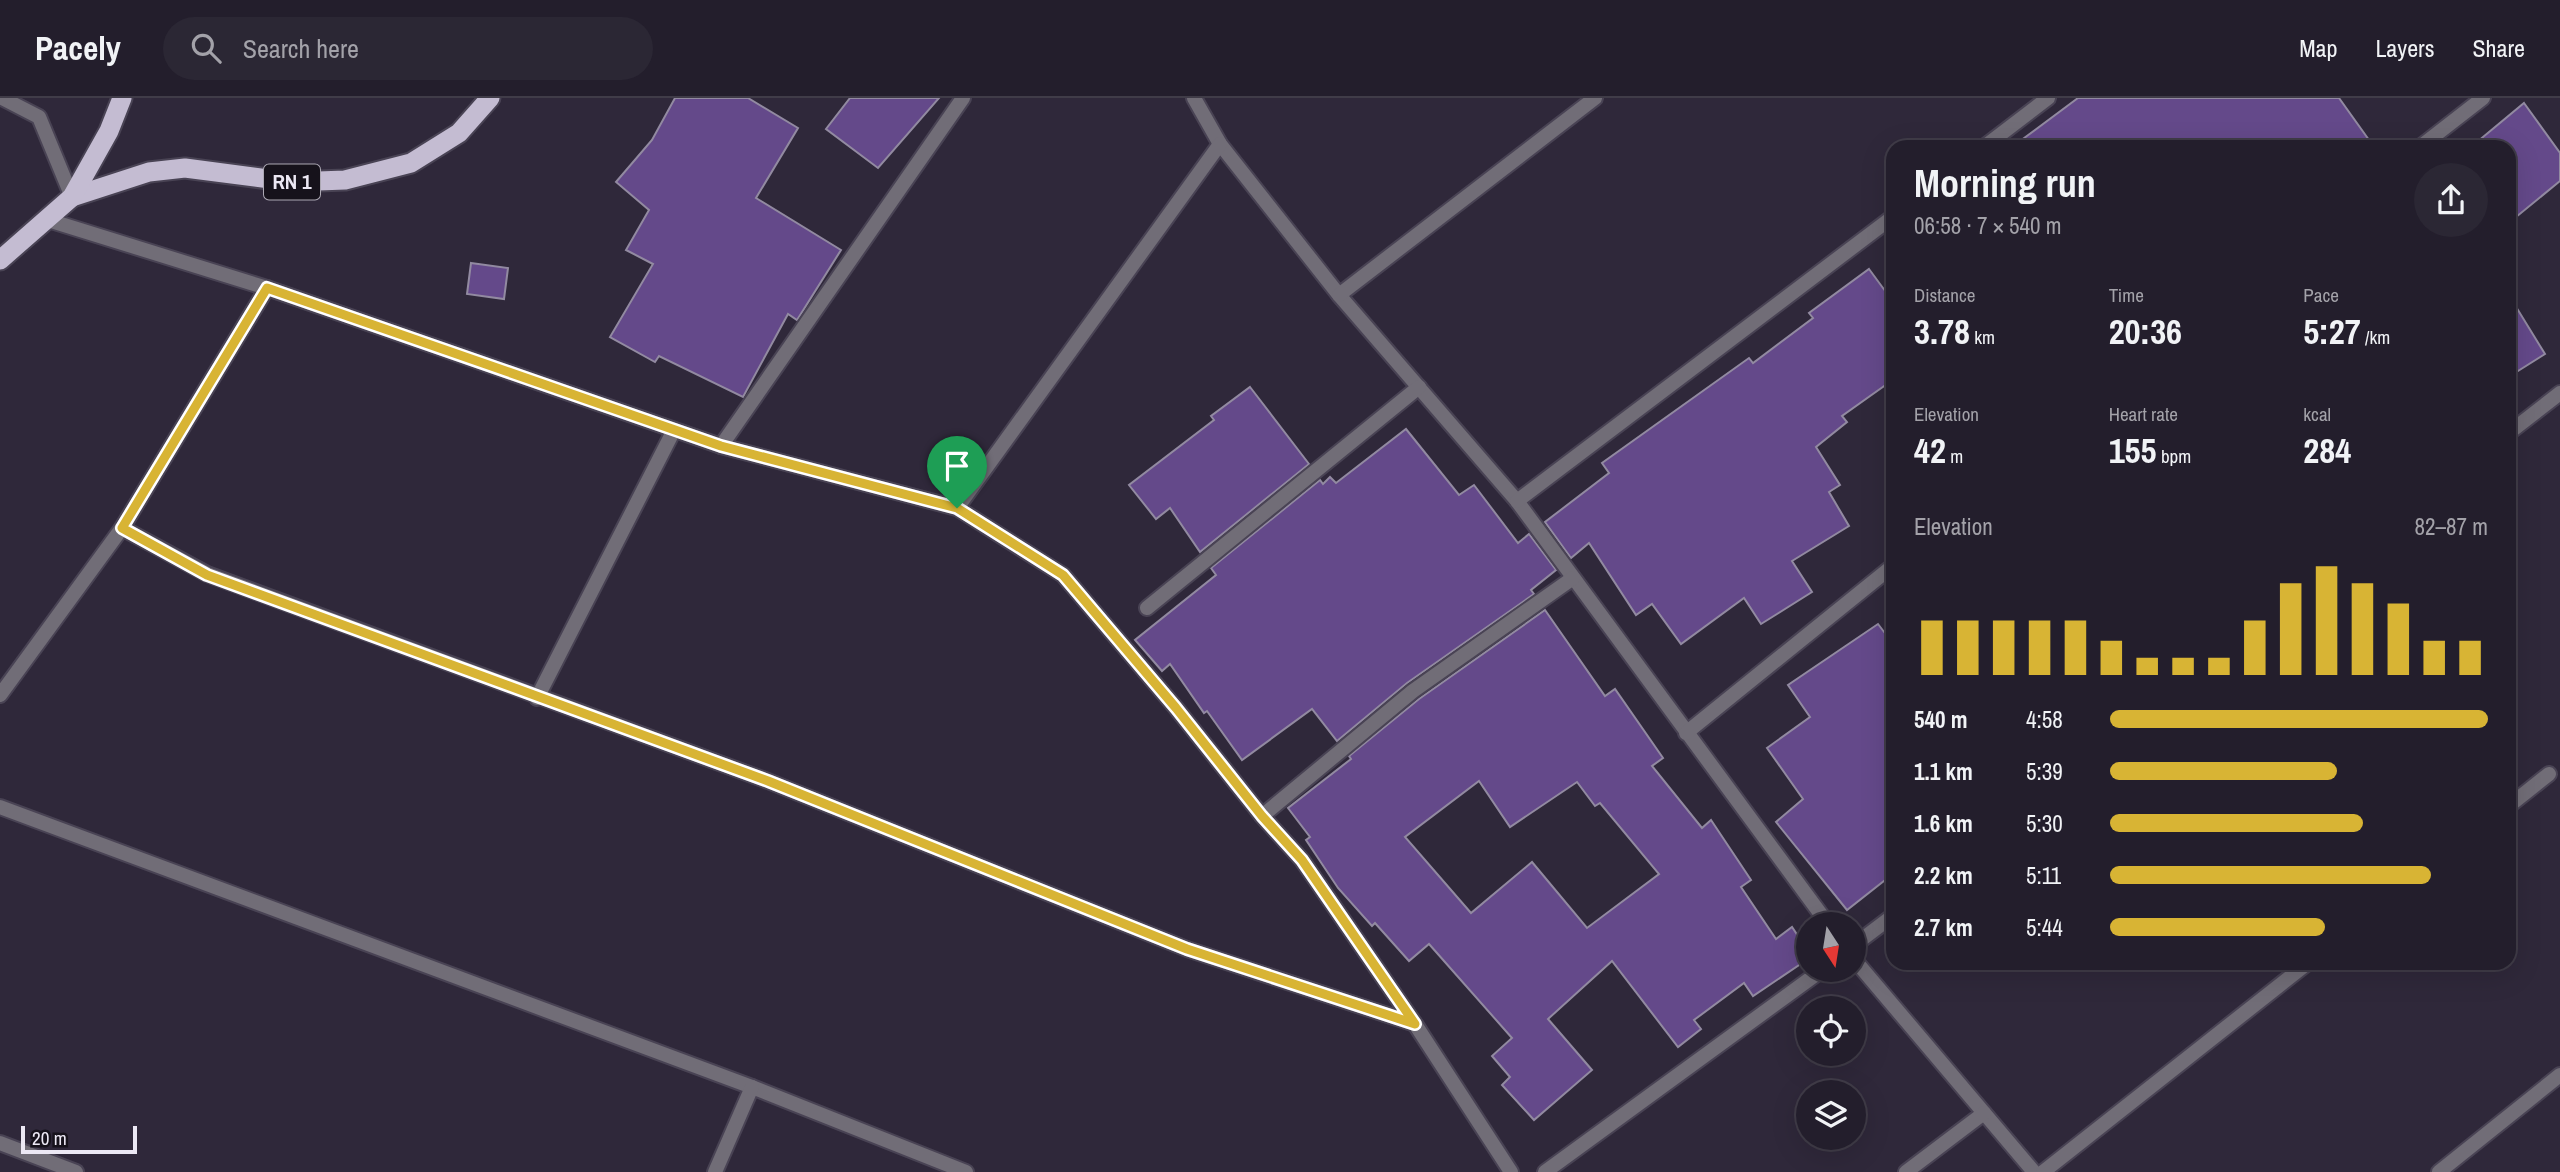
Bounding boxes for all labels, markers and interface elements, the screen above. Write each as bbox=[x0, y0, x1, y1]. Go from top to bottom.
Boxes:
search box bbox=[163, 17, 653, 80]
text: Pacely bbox=[35, 26, 121, 70]
icon: search bbox=[187, 29, 225, 67]
text: Search here bbox=[243, 31, 359, 66]
text: Map bbox=[2299, 32, 2337, 64]
text: Layers bbox=[2375, 32, 2434, 64]
text: Share bbox=[2472, 32, 2525, 64]
text: Morning run bbox=[1914, 158, 2096, 209]
button: share bbox=[2414, 163, 2488, 237]
road number: RN 1 bbox=[264, 164, 320, 200]
text: 06:58 · 7 × 540 m bbox=[1914, 210, 2061, 241]
text: Distance bbox=[1914, 282, 1975, 308]
text: Time bbox=[2109, 282, 2144, 308]
text: Pace bbox=[2303, 282, 2339, 308]
text: 3.78 bbox=[1914, 308, 1970, 355]
text: 20:36 bbox=[2109, 308, 2182, 355]
text: 5:27 bbox=[2303, 308, 2361, 355]
text: km bbox=[1970, 324, 1995, 350]
text: /km bbox=[2361, 324, 2390, 350]
text: Elevation bbox=[1914, 401, 1979, 427]
text: Heart rate bbox=[2109, 401, 2178, 427]
text: kcal bbox=[2303, 401, 2331, 427]
text: 42 bbox=[1914, 427, 1946, 474]
text: 155 bbox=[2109, 427, 2157, 474]
text: 284 bbox=[2303, 427, 2351, 474]
pin bbox=[927, 436, 987, 508]
text: m bbox=[1946, 443, 1963, 469]
text: bpm bbox=[2157, 443, 2191, 469]
icon: arrive bbox=[938, 447, 976, 485]
text: Elevation bbox=[1914, 511, 1993, 542]
text: 82–87 m bbox=[2415, 511, 2488, 542]
text: 540 m bbox=[1914, 704, 1967, 735]
text: 4:58 bbox=[2026, 704, 2063, 735]
text: 1.1 km bbox=[1914, 756, 1973, 787]
text: 5:39 bbox=[2026, 756, 2063, 787]
text: 1.6 km bbox=[1914, 808, 1973, 839]
text: 5:30 bbox=[2026, 808, 2063, 839]
text: 2.2 km bbox=[1914, 860, 1973, 891]
text: 5:11 bbox=[2026, 860, 2061, 891]
north arrow bbox=[1796, 912, 1866, 982]
map controls bbox=[1796, 912, 1866, 1150]
text: 2.7 km bbox=[1914, 912, 1973, 943]
text: 5:44 bbox=[2026, 912, 2063, 943]
button: locate bbox=[1796, 996, 1866, 1066]
button: layers bbox=[1796, 1080, 1866, 1150]
scale bar bbox=[21, 1123, 136, 1155]
text: 20 m bbox=[32, 1125, 67, 1151]

